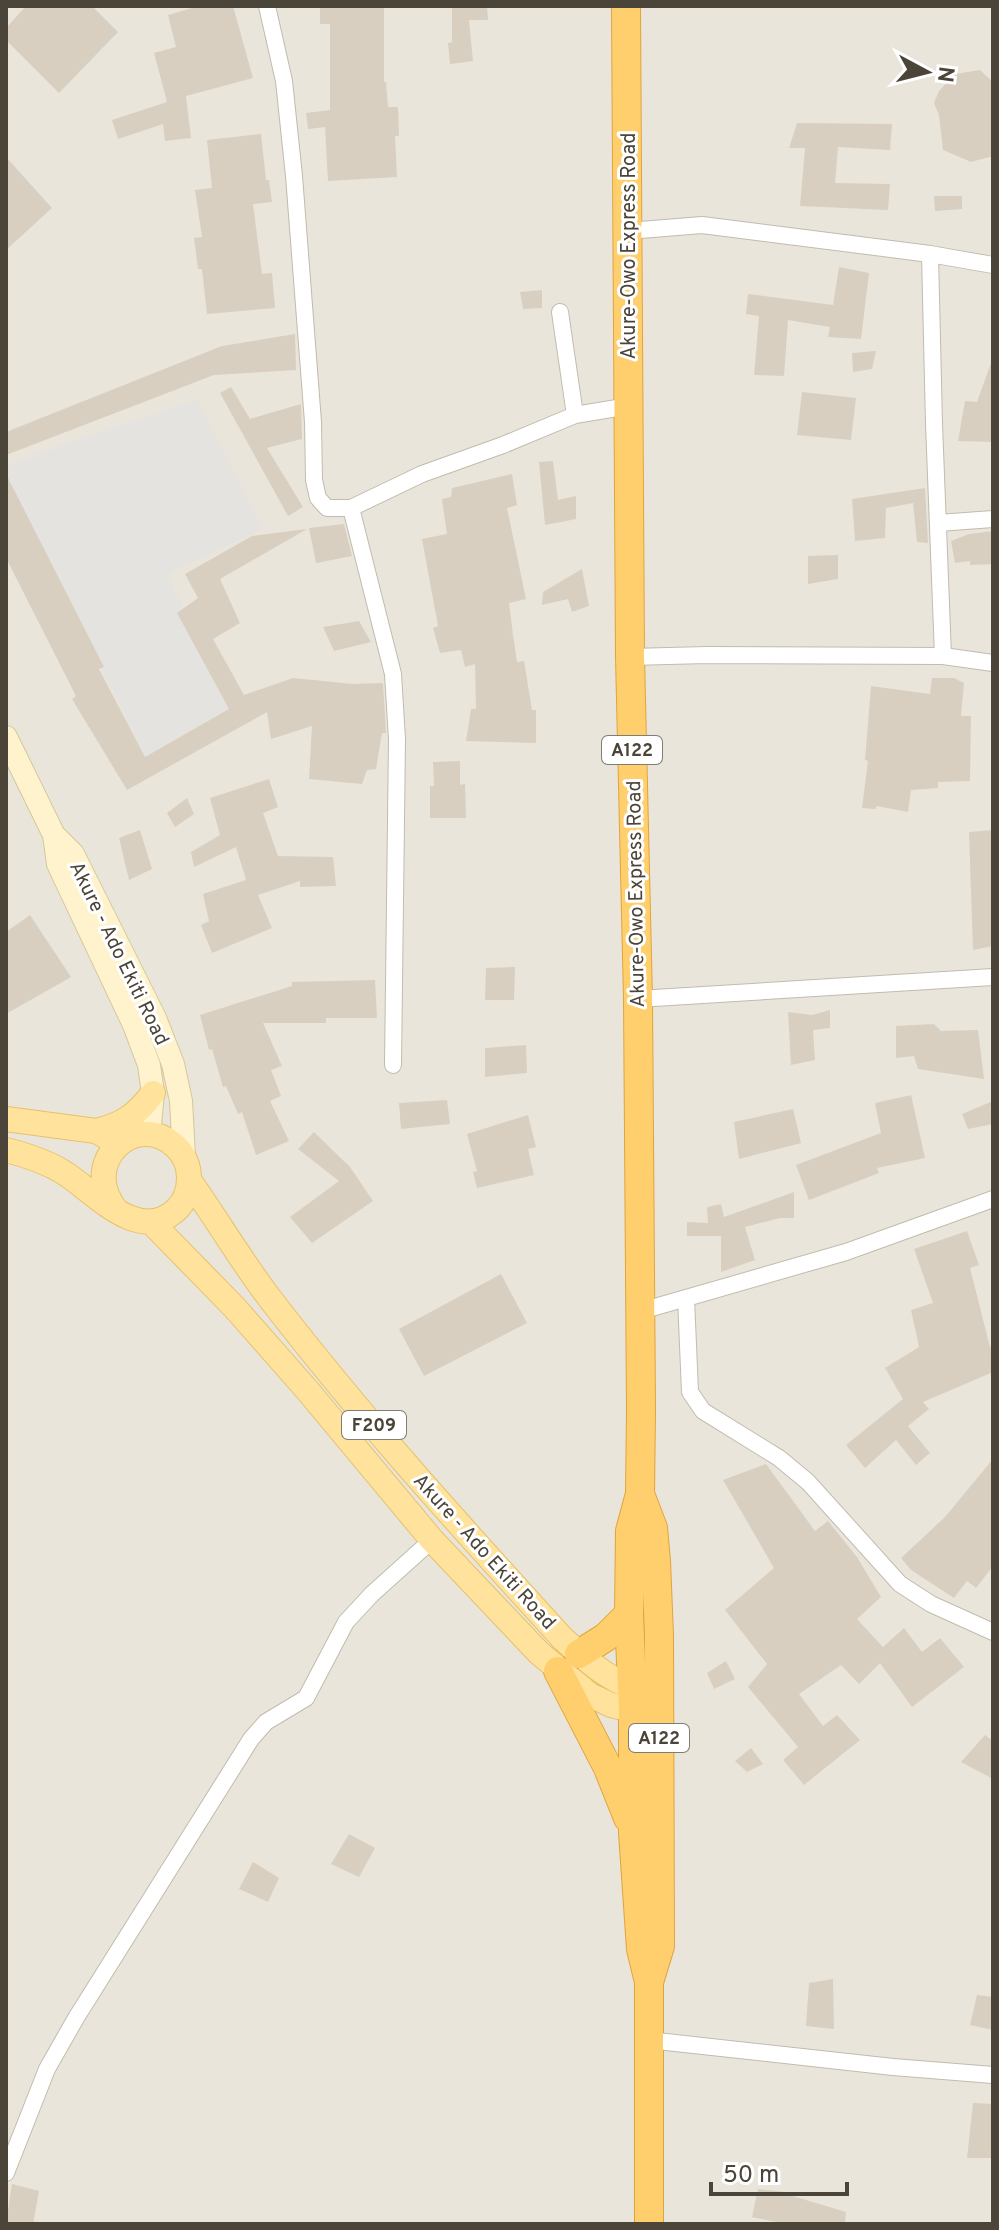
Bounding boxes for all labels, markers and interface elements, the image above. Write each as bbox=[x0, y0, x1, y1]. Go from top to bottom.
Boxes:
north arrow bbox=[887, 32, 967, 112]
text: N bbox=[930, 65, 959, 84]
street label: Akure-Owo Express Road bbox=[617, 132, 643, 360]
road number: A122 bbox=[602, 736, 662, 764]
street label: Akure-Owo Express Road bbox=[622, 780, 652, 1008]
street label: Akure - Ado Ekiti Road bbox=[62, 858, 174, 1050]
road number: F209 bbox=[342, 1411, 406, 1439]
street label: Akure - Ado Ekiti Road bbox=[406, 1469, 561, 1636]
road number: A122 bbox=[629, 1724, 689, 1752]
scale bar bbox=[711, 2146, 847, 2196]
text: 50 m bbox=[723, 2161, 779, 2191]

